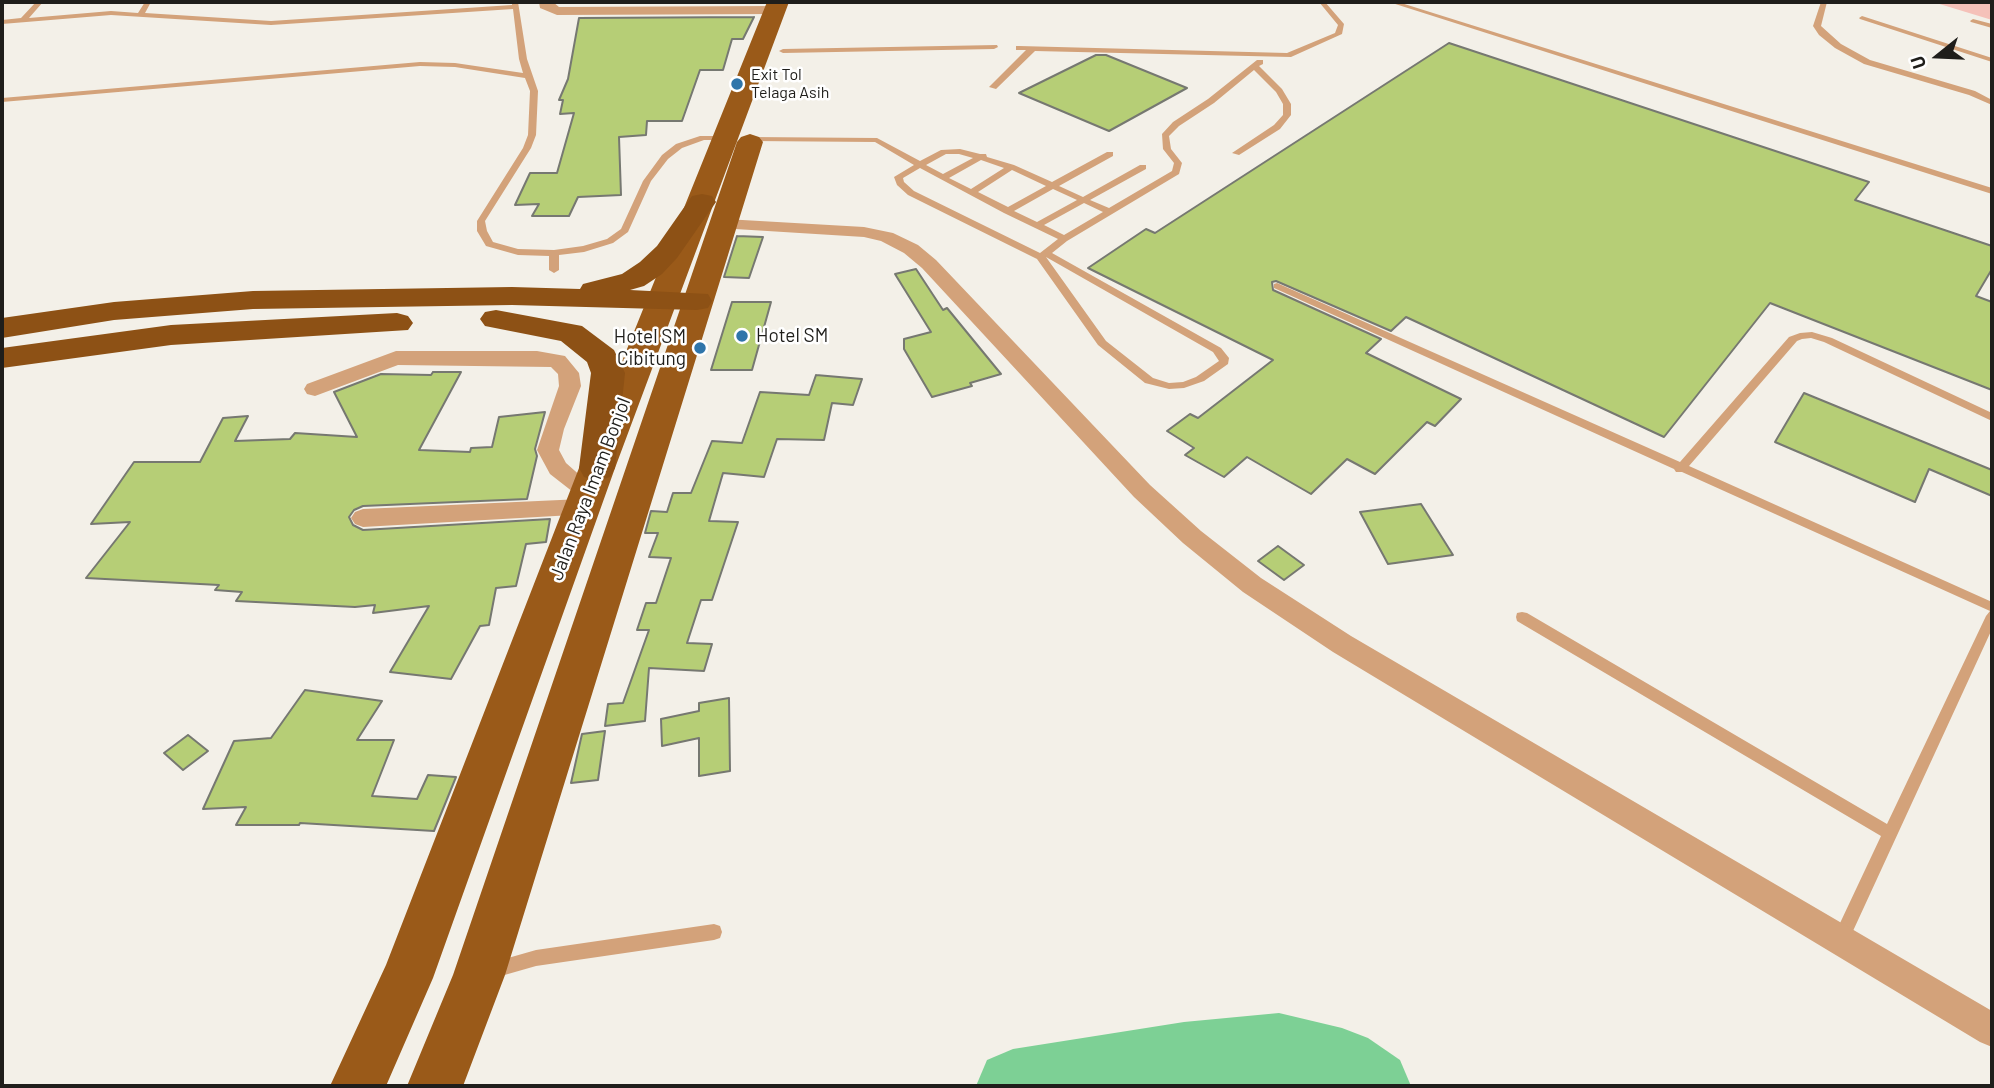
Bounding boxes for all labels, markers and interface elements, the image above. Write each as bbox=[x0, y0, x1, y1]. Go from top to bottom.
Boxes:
north arrow bbox=[1903, 21, 1973, 91]
text: U bbox=[1905, 53, 1930, 72]
place label: Exit Tol Telaga Asih bbox=[751, 65, 829, 103]
marker: Exit Tol Telaga Asih bbox=[729, 76, 745, 92]
place label: Hotel SM bbox=[756, 325, 828, 347]
place label: Hotel SM Cibitung bbox=[614, 326, 686, 370]
marker: Hotel SM bbox=[734, 328, 750, 344]
marker: Hotel SM Cibitung bbox=[692, 340, 708, 356]
street label: Jalan Raya Imam Bonjol bbox=[545, 394, 635, 584]

